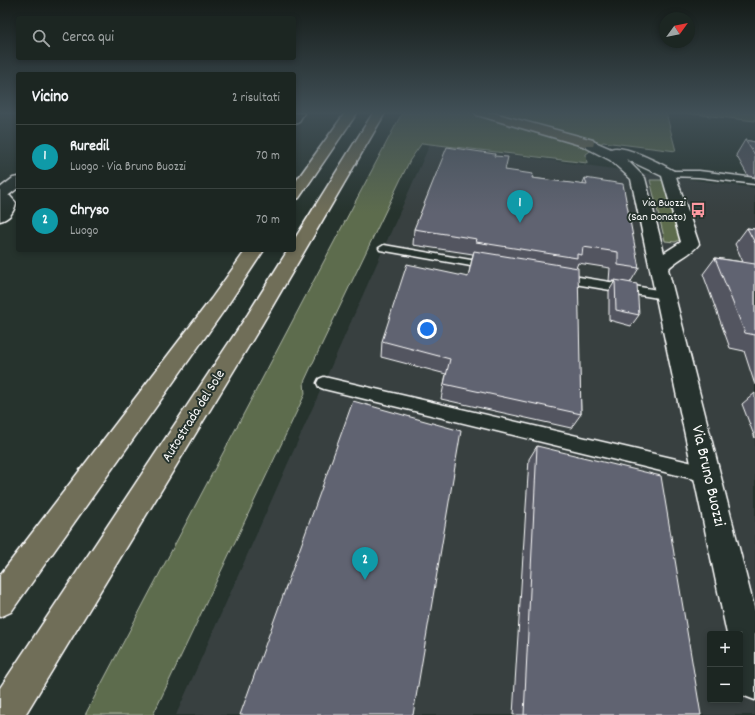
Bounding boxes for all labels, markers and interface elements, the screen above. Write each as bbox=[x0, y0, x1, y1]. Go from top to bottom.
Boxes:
north arrow bbox=[659, 12, 695, 48]
search box bbox=[16, 16, 296, 60]
icon: search bbox=[30, 27, 52, 49]
text: Cerca qui bbox=[62, 27, 114, 49]
text: Vicino bbox=[32, 86, 69, 110]
text: 2 risultati bbox=[232, 89, 280, 108]
text: Ruredil bbox=[70, 136, 109, 158]
text: 1 bbox=[44, 147, 46, 166]
text: 70 m bbox=[256, 147, 280, 166]
text: Luogo · Via Bruno Buozzi bbox=[70, 158, 186, 177]
pin: 1 bbox=[507, 190, 533, 223]
place label: Via Buozzi (San Donato) bbox=[628, 195, 686, 226]
text: Chryso bbox=[70, 200, 109, 222]
bus stop icon: Via Buozzi (San Donato) bbox=[689, 201, 707, 219]
text: 2 bbox=[42, 211, 48, 230]
text: 70 m bbox=[256, 211, 280, 230]
text: Luogo bbox=[70, 222, 98, 241]
your location bbox=[417, 319, 437, 339]
street label: Autostrada del Sole bbox=[158, 366, 230, 466]
street label: Via Bruno Buozzi bbox=[684, 423, 730, 529]
pin: 2 bbox=[352, 547, 378, 580]
map controls bbox=[707, 631, 743, 703]
button: + bbox=[707, 631, 743, 667]
button: − bbox=[707, 667, 743, 703]

